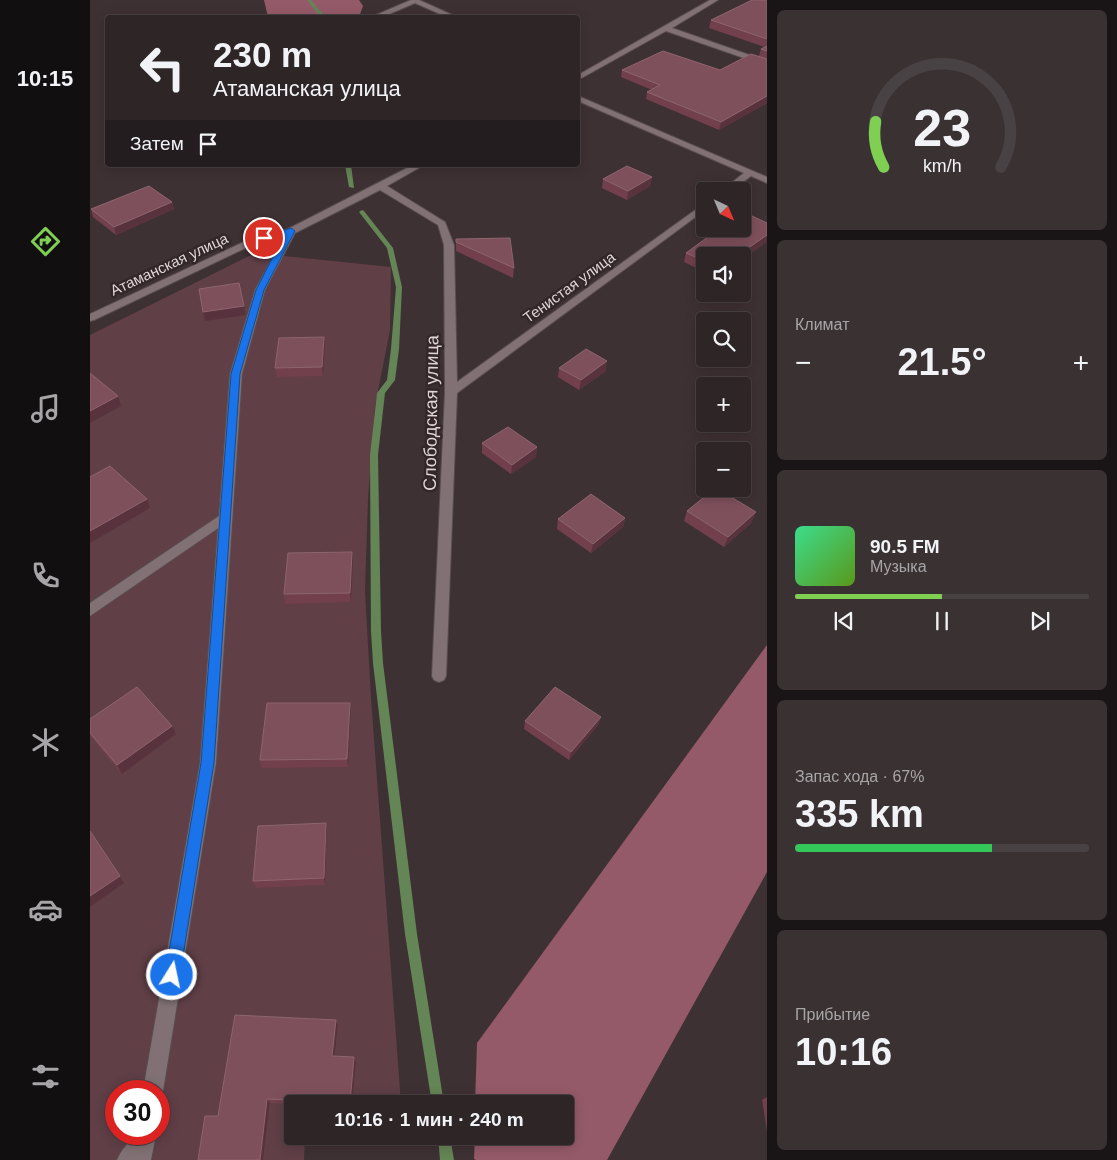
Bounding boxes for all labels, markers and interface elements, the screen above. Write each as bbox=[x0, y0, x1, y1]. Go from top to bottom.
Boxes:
icon: left bbox=[130, 35, 195, 100]
text: 230 m bbox=[213, 35, 312, 74]
text: 10:15 bbox=[17, 66, 73, 91]
text: Атаманская улица bbox=[213, 76, 401, 101]
text: 23 bbox=[913, 99, 971, 157]
icon: arrive bbox=[194, 130, 222, 158]
text: Затем bbox=[130, 133, 184, 154]
text: km/h bbox=[923, 156, 961, 176]
north arrow bbox=[696, 182, 751, 238]
map controls bbox=[696, 182, 751, 497]
pin bbox=[243, 217, 285, 259]
icon: directions bbox=[28, 224, 63, 259]
icon: arrive bbox=[250, 224, 278, 252]
street label: Атаманская улица bbox=[107, 229, 231, 299]
button: sound bbox=[696, 247, 751, 302]
street label: Тенистая улица bbox=[520, 248, 619, 326]
button: search bbox=[696, 312, 751, 367]
text: Климат bbox=[795, 316, 849, 333]
street label: Слободская улица bbox=[420, 334, 442, 491]
text: 21.5° bbox=[897, 341, 987, 383]
text: − bbox=[795, 347, 811, 378]
text: + bbox=[1073, 347, 1089, 378]
button: + bbox=[696, 377, 751, 432]
icon: music bbox=[28, 391, 63, 426]
button: − bbox=[696, 442, 751, 497]
text: 90.5 FM bbox=[870, 536, 940, 557]
icon: phone bbox=[28, 558, 63, 593]
text: Музыка bbox=[870, 558, 927, 575]
icon: previous bbox=[830, 607, 858, 635]
icon: pause bbox=[928, 607, 956, 635]
icon: next bbox=[1026, 607, 1054, 635]
icon: climate bbox=[28, 725, 63, 760]
text: Запас хода · 67% bbox=[795, 768, 924, 785]
text: 335 km bbox=[795, 793, 924, 835]
icon: car bbox=[28, 892, 63, 927]
position arrow bbox=[145, 948, 197, 1000]
text: Прибытие bbox=[795, 1006, 870, 1023]
text: 10:16 bbox=[795, 1031, 892, 1073]
icon: filters bbox=[28, 1059, 63, 1094]
speed limit sign: 30 bbox=[105, 1080, 170, 1145]
text: 10:16 · 1 мин · 240 m bbox=[334, 1109, 524, 1130]

